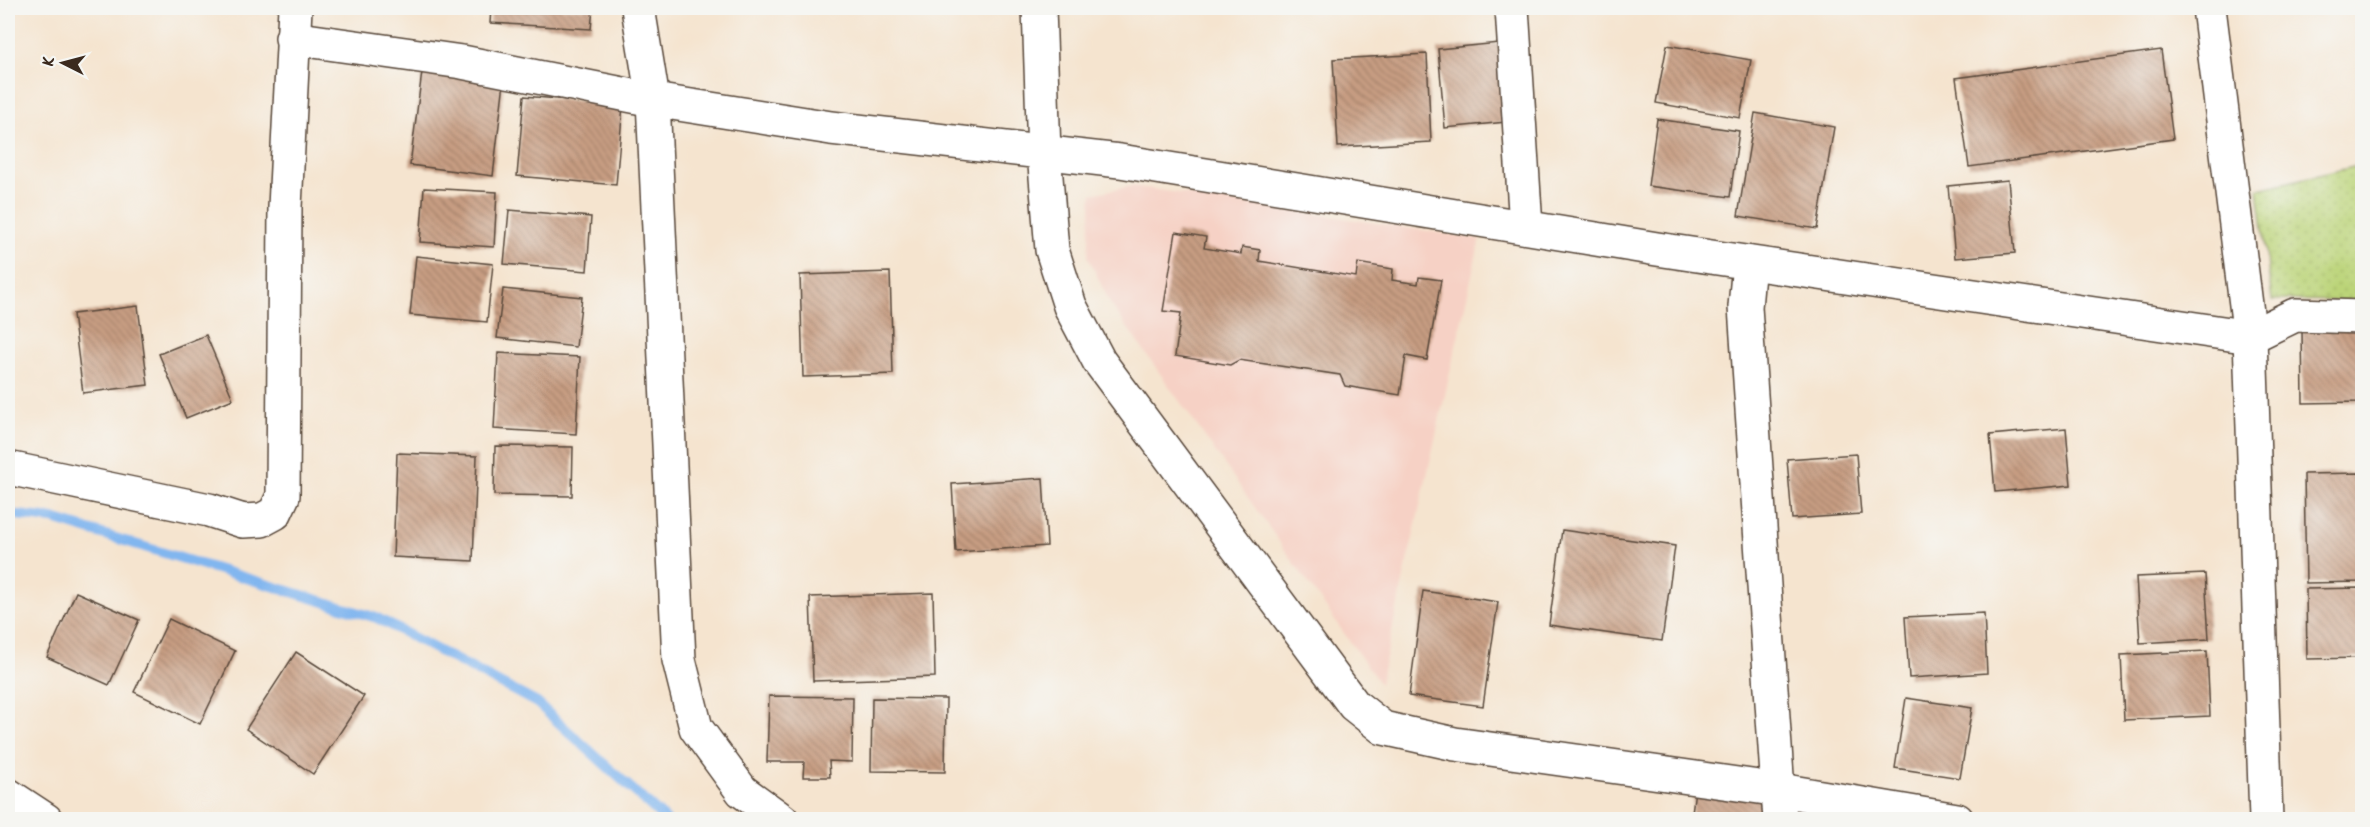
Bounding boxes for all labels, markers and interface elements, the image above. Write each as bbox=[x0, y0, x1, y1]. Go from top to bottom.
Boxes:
north arrow bbox=[33, 33, 93, 93]
text: K bbox=[37, 55, 63, 68]

